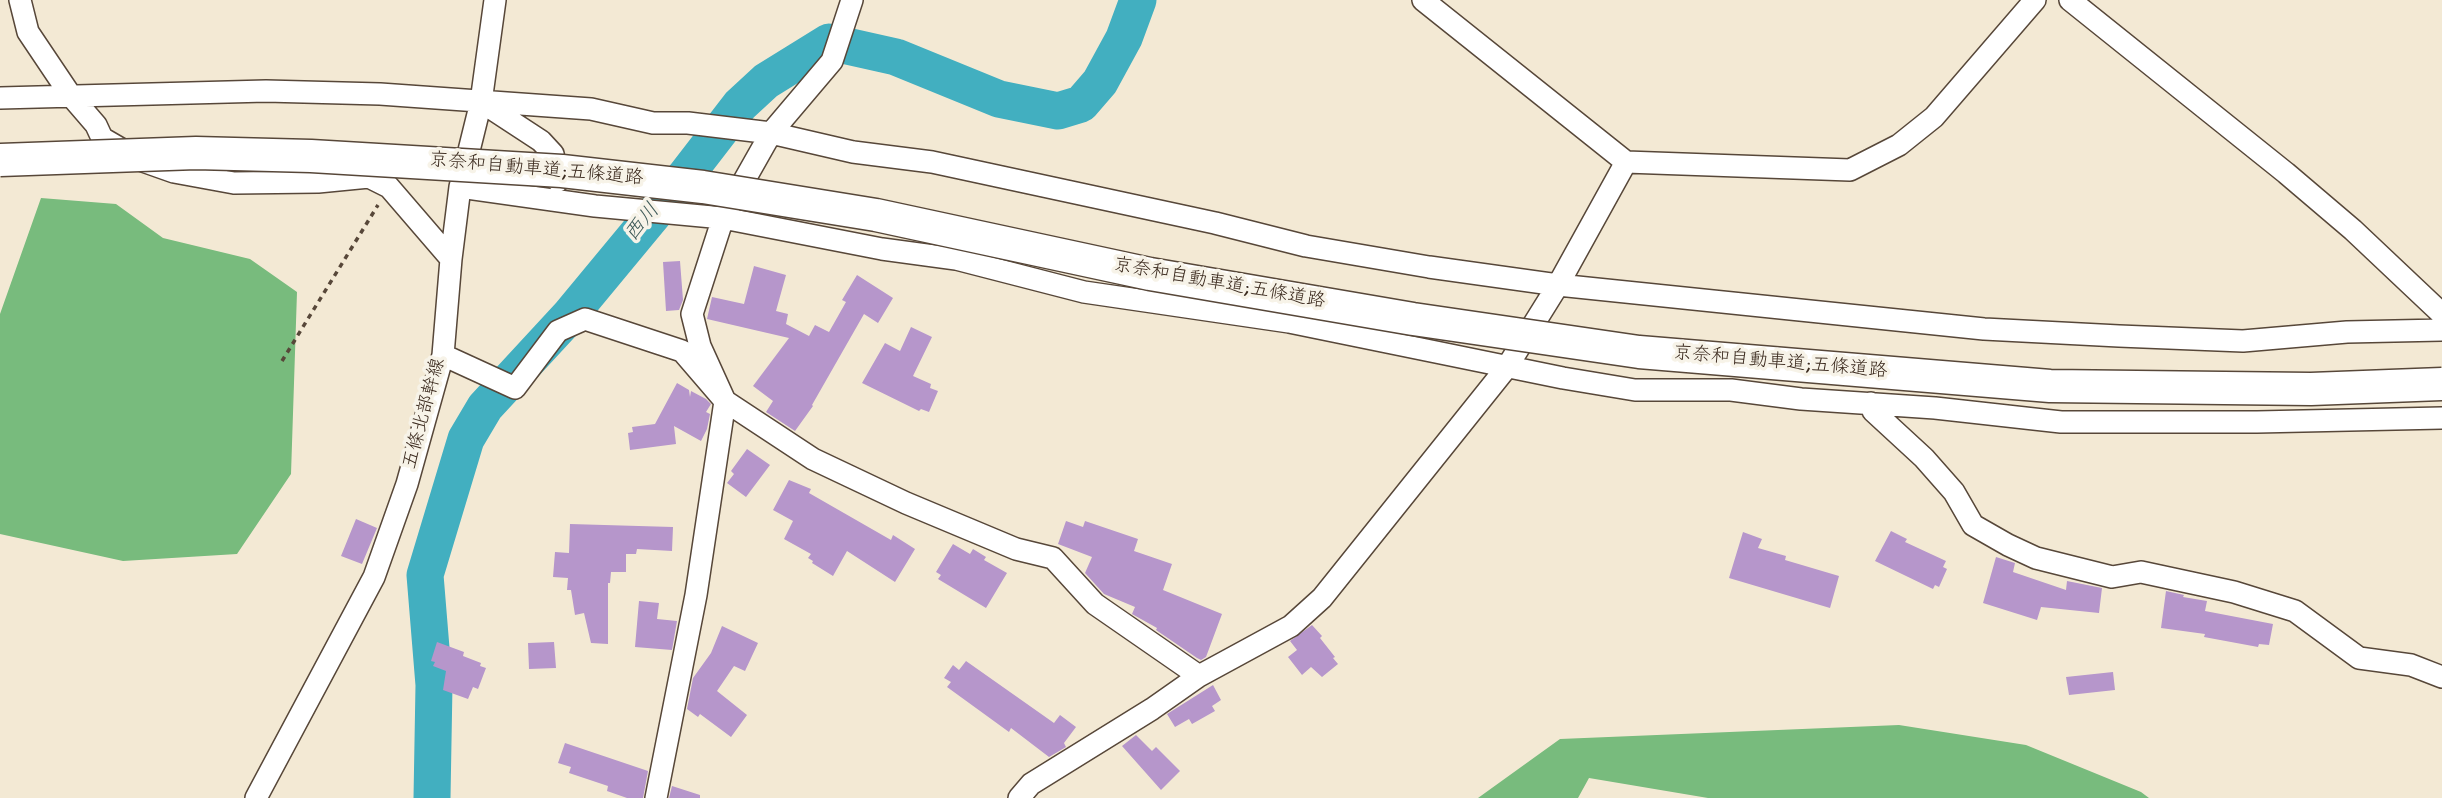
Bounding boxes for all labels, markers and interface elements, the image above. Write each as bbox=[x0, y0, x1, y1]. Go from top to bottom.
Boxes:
street label: 京奈和自動車道;五條道路 bbox=[428, 150, 644, 192]
water label: 西川 bbox=[621, 200, 667, 248]
street label: 京奈和自動車道;五條道路 bbox=[1111, 255, 1327, 315]
street label: 京奈和自動車道;五條道路 bbox=[1672, 343, 1888, 385]
street label: 五條北部幹線 bbox=[400, 356, 452, 472]

